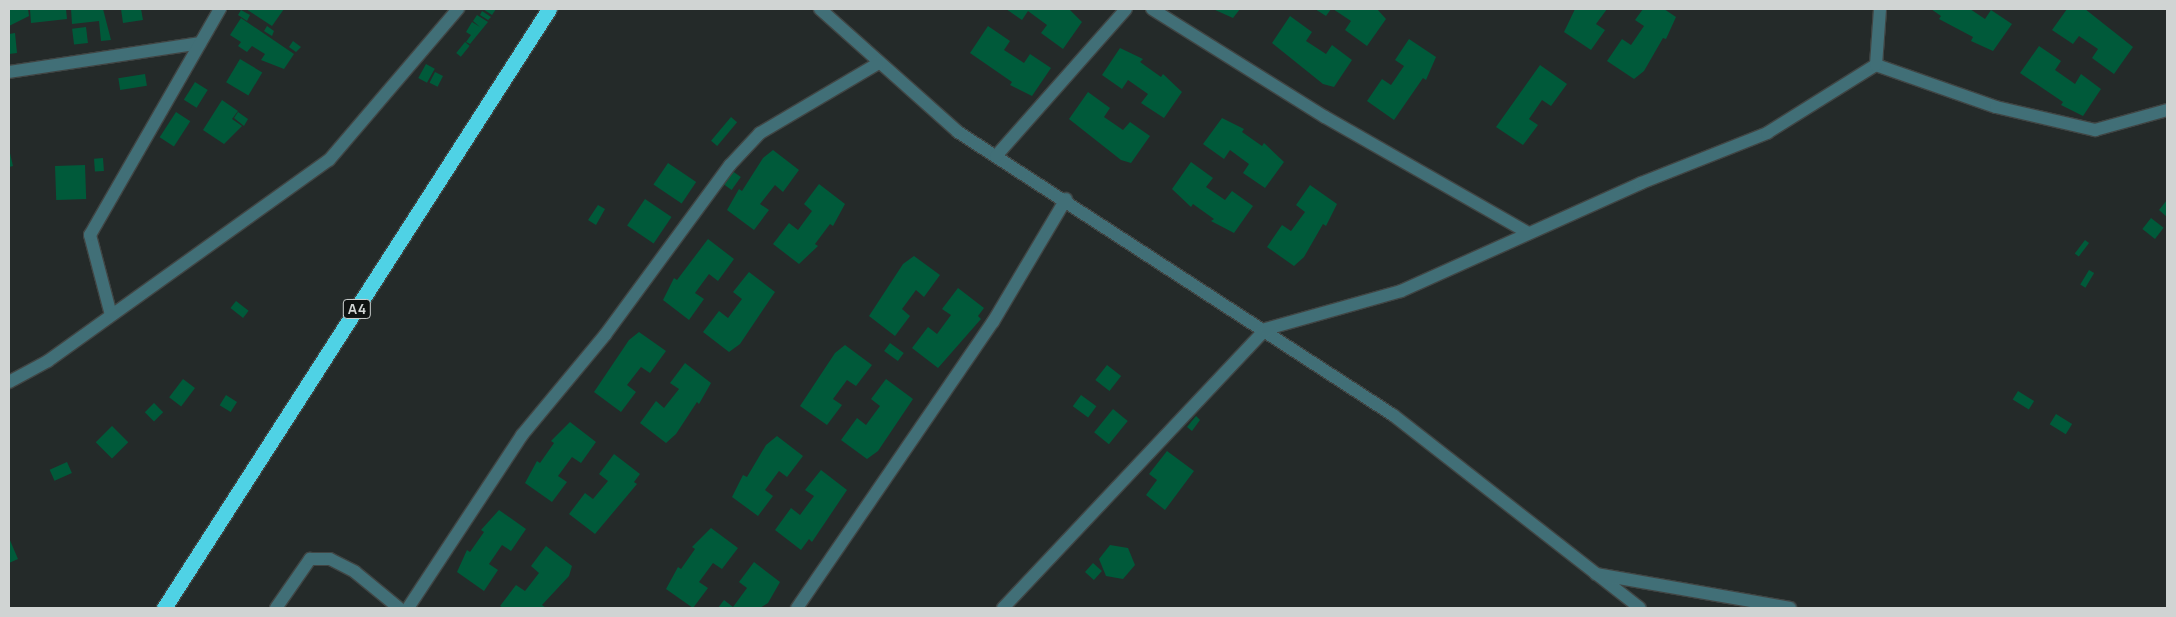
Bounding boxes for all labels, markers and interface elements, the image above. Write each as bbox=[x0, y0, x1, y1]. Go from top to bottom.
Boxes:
road number: A4 bbox=[342, 298, 372, 320]

